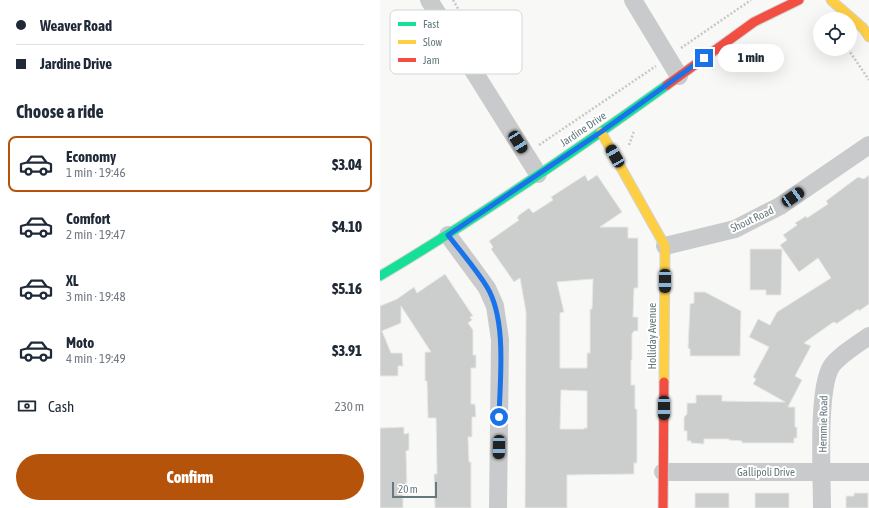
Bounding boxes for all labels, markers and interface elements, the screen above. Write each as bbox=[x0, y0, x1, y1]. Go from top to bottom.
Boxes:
legend bbox=[390, 10, 522, 74]
map controls bbox=[813, 12, 857, 56]
button: locate bbox=[813, 12, 857, 56]
text: Weaver Road bbox=[40, 17, 112, 34]
text: Fast bbox=[423, 18, 439, 30]
text: Slow bbox=[423, 36, 442, 48]
callout: 1 min bbox=[718, 44, 784, 72]
route end bbox=[695, 49, 713, 67]
text: 1 min bbox=[738, 50, 764, 65]
text: Jam bbox=[423, 54, 440, 66]
text: Jardine Drive bbox=[40, 55, 112, 72]
text: Choose a ride bbox=[16, 101, 104, 122]
street label: Jardine Drive bbox=[558, 109, 608, 149]
car bbox=[507, 129, 529, 155]
car bbox=[604, 143, 626, 169]
icon: car bbox=[18, 146, 54, 182]
text: Economy bbox=[66, 148, 116, 165]
text: $3.04 bbox=[332, 156, 362, 173]
text: 1 min · 19:46 bbox=[66, 165, 126, 180]
car bbox=[780, 185, 806, 209]
street label: Shout Road bbox=[729, 204, 775, 234]
icon: car bbox=[18, 208, 54, 244]
text: Comfort bbox=[66, 210, 110, 227]
text: $4.10 bbox=[332, 218, 362, 235]
text: 2 min · 19:47 bbox=[66, 227, 126, 242]
car bbox=[659, 269, 671, 293]
icon: car bbox=[18, 270, 54, 306]
text: XL bbox=[66, 272, 79, 289]
text: $5.16 bbox=[332, 280, 362, 297]
text: 3 min · 19:48 bbox=[66, 289, 126, 304]
street label: Holliday Avenue bbox=[646, 303, 658, 369]
icon: car bbox=[18, 332, 54, 368]
text: Moto bbox=[66, 334, 94, 351]
text: $3.91 bbox=[332, 342, 362, 359]
text: 4 min · 19:49 bbox=[66, 351, 126, 366]
icon: cash bbox=[16, 395, 38, 417]
street label: Hemmie Road bbox=[817, 395, 829, 453]
car bbox=[658, 396, 670, 420]
text: Cash bbox=[48, 398, 74, 415]
text: 230 m bbox=[335, 399, 364, 414]
route start bbox=[490, 408, 508, 426]
car bbox=[493, 435, 505, 459]
button: Confirm bbox=[16, 454, 364, 500]
street label: Gallipoli Drive bbox=[737, 466, 795, 478]
scale bar bbox=[392, 480, 437, 499]
text: 20 m bbox=[398, 483, 418, 495]

